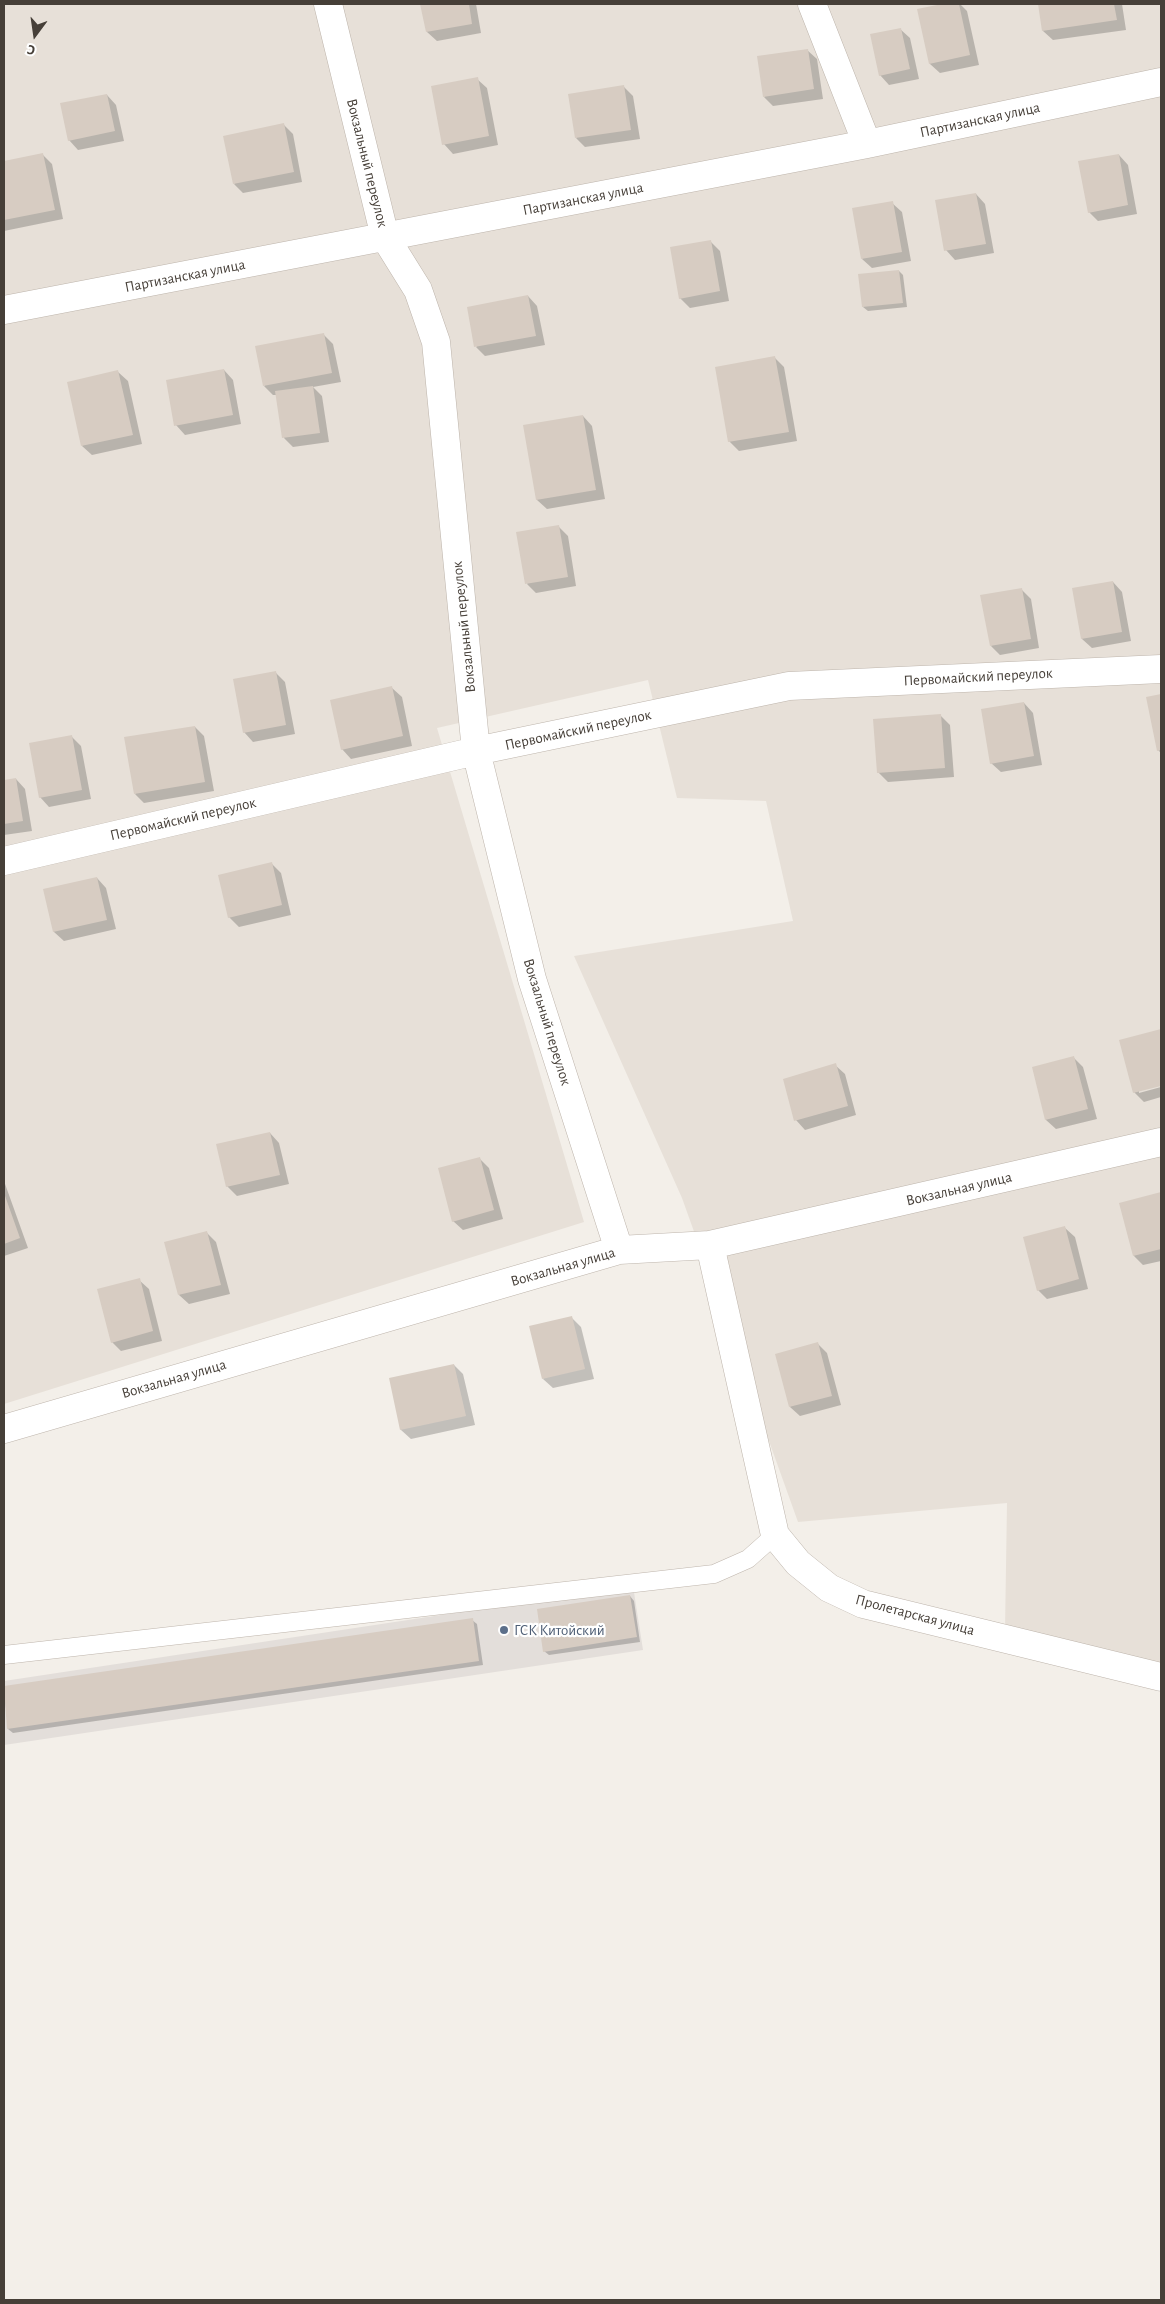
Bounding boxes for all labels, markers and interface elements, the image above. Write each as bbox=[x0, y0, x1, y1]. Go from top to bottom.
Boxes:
north arrow bbox=[10, 10, 60, 60]
text: С bbox=[26, 42, 37, 57]
street label: Вокзальный переулок bbox=[342, 97, 392, 229]
street label: Партизанская улица bbox=[918, 98, 1042, 142]
street label: Партизанская улица bbox=[521, 178, 645, 220]
street label: Партизанская улица bbox=[123, 255, 247, 297]
street label: Вокзальный переулок bbox=[448, 560, 480, 694]
street label: Первомайский переулок bbox=[903, 664, 1053, 690]
street label: Первомайский переулок bbox=[503, 706, 653, 754]
street label: Первомайский переулок bbox=[108, 793, 258, 845]
street label: Вокзальный переулок bbox=[519, 956, 575, 1088]
street label: Вокзальная улица bbox=[904, 1168, 1014, 1210]
street label: Вокзальная улица bbox=[509, 1243, 617, 1291]
street label: Вокзальная улица bbox=[120, 1355, 228, 1403]
street label: Пролетарская улица bbox=[853, 1590, 977, 1640]
place label: ГСК Китойский bbox=[514, 1621, 605, 1639]
marker: ГСК Китойский bbox=[498, 1624, 510, 1636]

